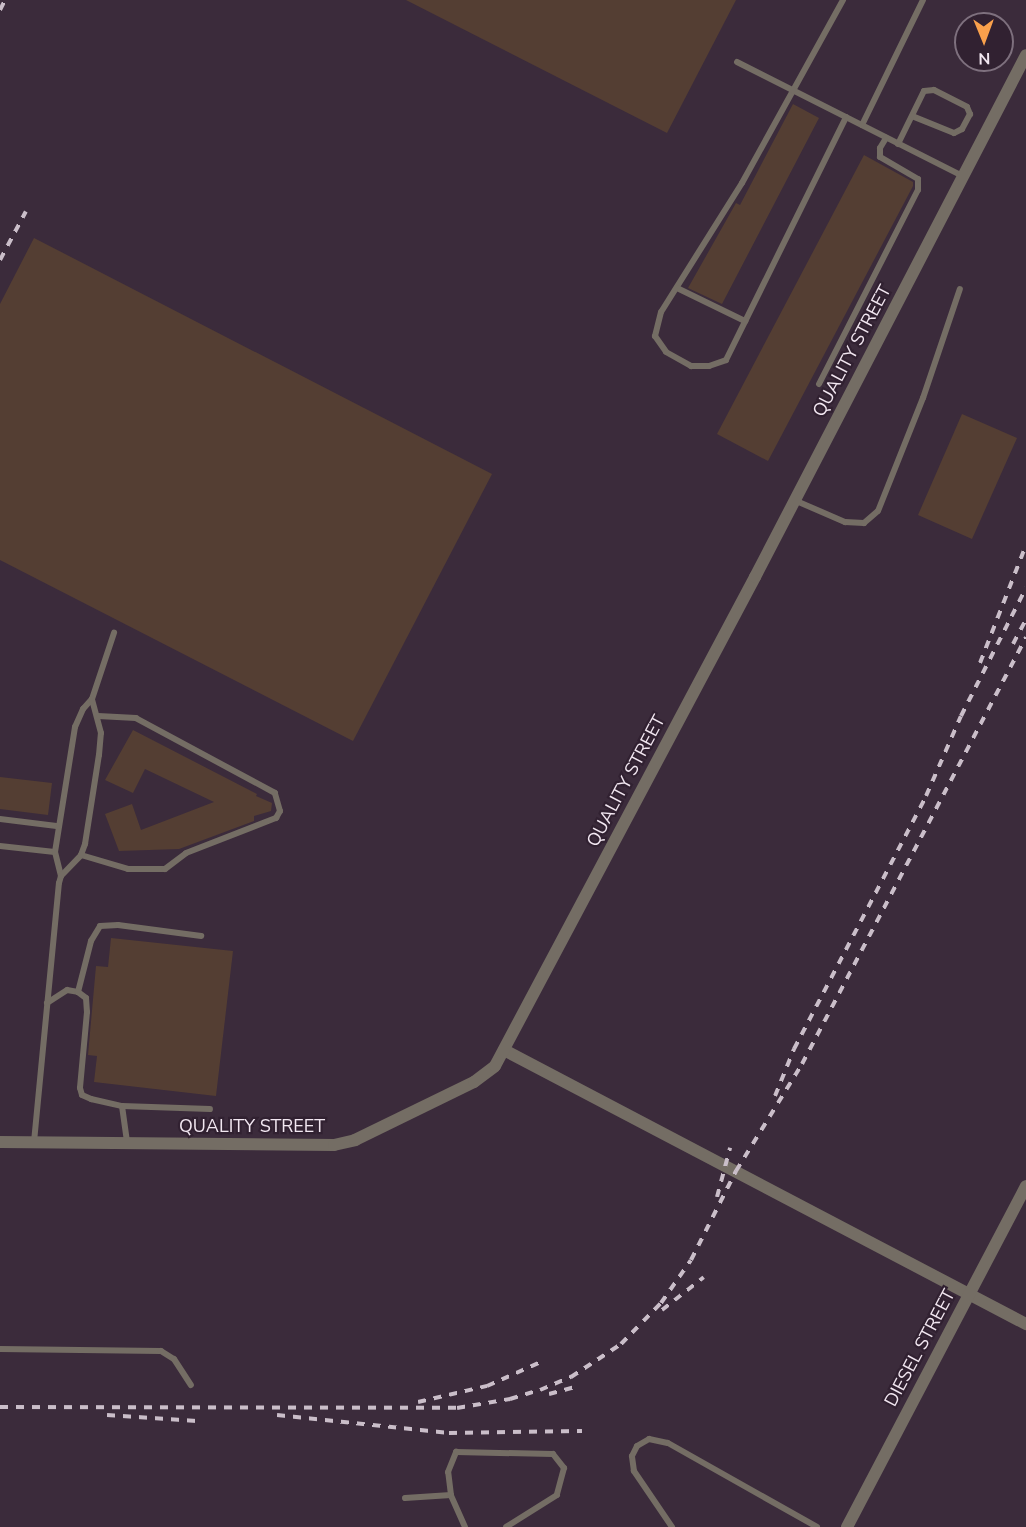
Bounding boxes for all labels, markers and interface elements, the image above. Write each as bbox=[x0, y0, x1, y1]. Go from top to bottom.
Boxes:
north arrow bbox=[954, 12, 1014, 72]
text: N bbox=[978, 47, 990, 69]
street label: QUALITY STREET bbox=[808, 282, 896, 420]
street label: QUALITY STREET bbox=[582, 712, 670, 850]
street label: QUALITY STREET bbox=[179, 1115, 325, 1137]
street label: DIESEL STREET bbox=[880, 1286, 960, 1410]

